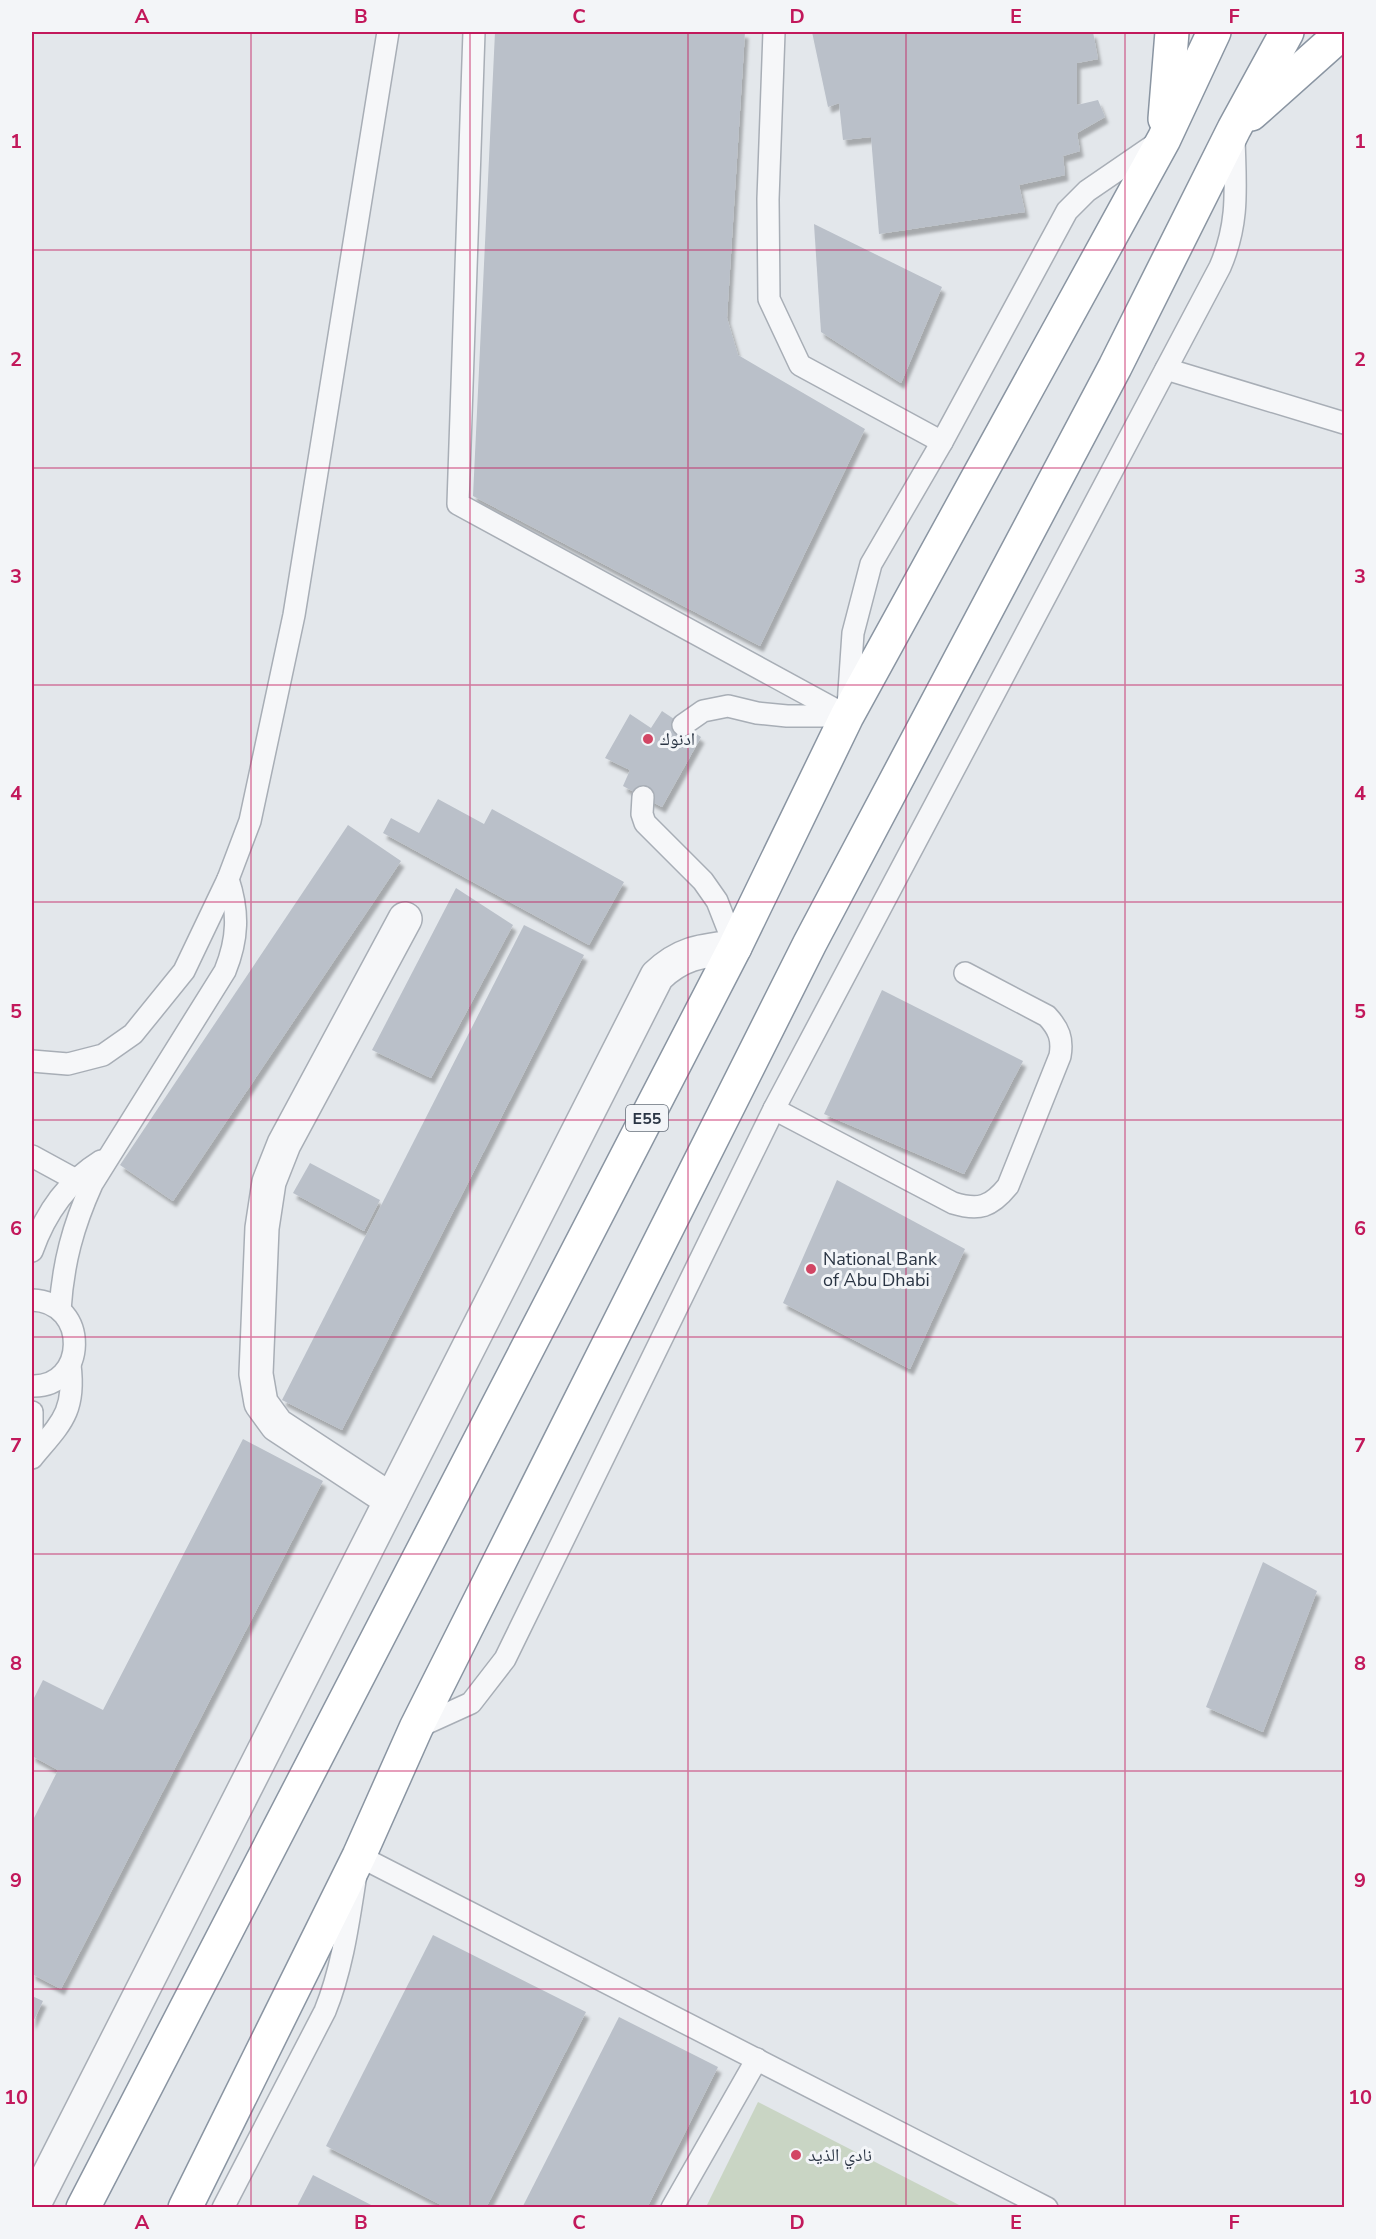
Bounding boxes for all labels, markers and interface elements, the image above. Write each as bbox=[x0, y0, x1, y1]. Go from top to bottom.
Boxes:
text: A bbox=[135, 3, 150, 30]
text: B bbox=[354, 3, 368, 30]
text: C bbox=[572, 3, 586, 30]
text: D bbox=[789, 3, 805, 30]
text: E bbox=[1010, 3, 1022, 30]
text: F bbox=[1228, 3, 1240, 30]
text: 1 bbox=[10, 128, 22, 155]
text: 1 bbox=[1354, 128, 1366, 155]
text: 2 bbox=[10, 346, 22, 373]
text: 2 bbox=[1354, 346, 1366, 373]
text: 3 bbox=[10, 563, 22, 590]
text: 3 bbox=[1354, 563, 1366, 590]
place label: ادنوك bbox=[660, 727, 695, 751]
marker: ادنوك bbox=[641, 732, 655, 746]
text: 4 bbox=[10, 780, 22, 807]
text: 4 bbox=[1354, 780, 1366, 807]
text: 5 bbox=[10, 998, 22, 1025]
text: 5 bbox=[1354, 998, 1366, 1025]
road number: E55 bbox=[626, 1105, 668, 1131]
text: 6 bbox=[10, 1215, 22, 1242]
text: 6 bbox=[1354, 1215, 1366, 1242]
place label: National Bank of Abu Dhabi bbox=[823, 1247, 938, 1292]
marker: National Bank of Abu Dhabi bbox=[804, 1262, 818, 1276]
text: 7 bbox=[10, 1432, 22, 1459]
text: 7 bbox=[1354, 1432, 1366, 1459]
text: 8 bbox=[10, 1650, 22, 1677]
text: 8 bbox=[1354, 1650, 1366, 1677]
text: 9 bbox=[10, 1867, 22, 1894]
text: 9 bbox=[1354, 1867, 1366, 1894]
text: 10 bbox=[4, 2084, 28, 2111]
text: 10 bbox=[1348, 2084, 1372, 2111]
place label: نادي الذيد bbox=[808, 2143, 872, 2170]
marker: نادي الذيد bbox=[789, 2148, 803, 2162]
text: A bbox=[135, 2209, 150, 2236]
text: B bbox=[354, 2209, 368, 2236]
text: C bbox=[572, 2209, 586, 2236]
text: D bbox=[789, 2209, 805, 2236]
text: E bbox=[1010, 2209, 1022, 2236]
text: F bbox=[1228, 2209, 1240, 2236]

